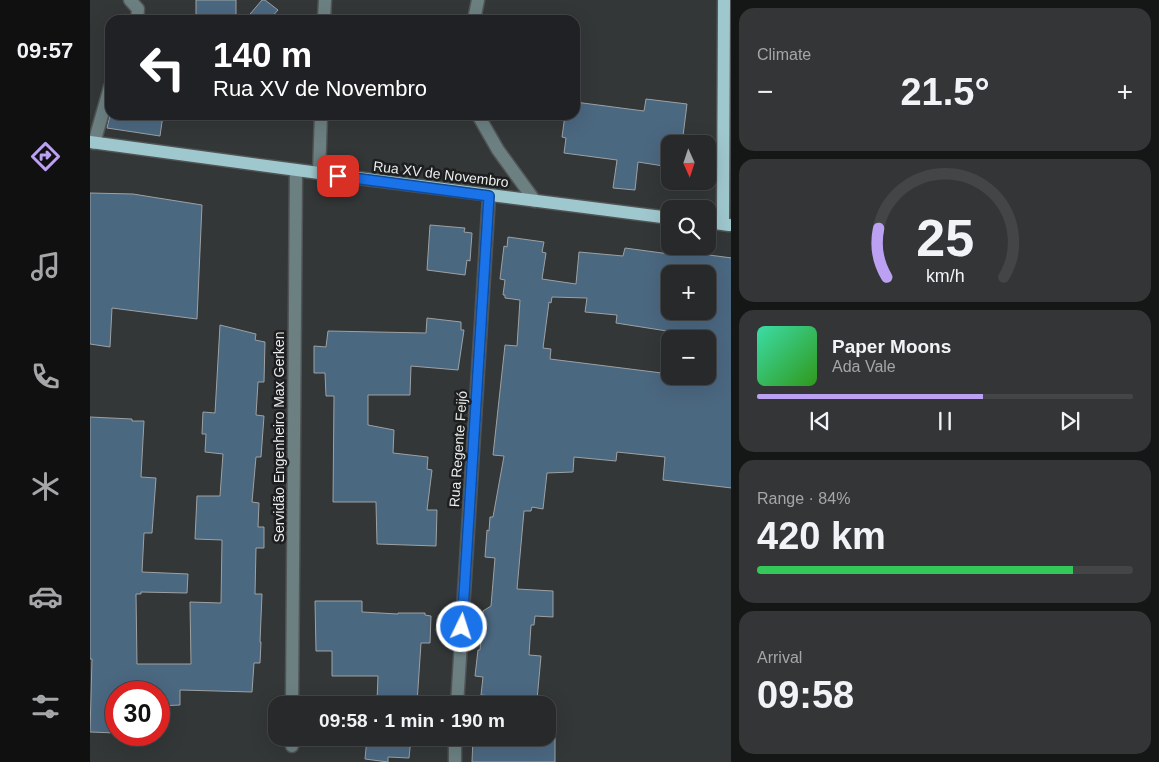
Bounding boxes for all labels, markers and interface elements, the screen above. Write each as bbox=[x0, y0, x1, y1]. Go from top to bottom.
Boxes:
icon: left bbox=[130, 35, 195, 100]
text: 140 m bbox=[213, 35, 312, 74]
text: 09:57 bbox=[17, 38, 73, 63]
text: Climate bbox=[757, 46, 811, 63]
text: 21.5° bbox=[900, 71, 990, 113]
text: Rua XV de Novembro bbox=[213, 76, 427, 101]
text: − bbox=[757, 76, 773, 107]
text: + bbox=[1117, 76, 1133, 107]
north arrow bbox=[661, 135, 716, 190]
map controls bbox=[661, 135, 716, 385]
icon: directions bbox=[28, 139, 63, 174]
pin bbox=[317, 155, 359, 197]
street label: Rua XV de Novembro bbox=[372, 158, 510, 190]
icon: arrive bbox=[324, 162, 352, 190]
button: search bbox=[661, 200, 716, 255]
text: 25 bbox=[916, 209, 974, 267]
icon: music bbox=[28, 249, 63, 284]
button: + bbox=[661, 265, 716, 320]
text: km/h bbox=[926, 266, 964, 286]
button: − bbox=[661, 330, 716, 385]
street label: Servidão Engenheiro Max Gerken bbox=[271, 332, 287, 542]
text: Paper Moons bbox=[832, 336, 951, 357]
text: Ada Vale bbox=[832, 358, 896, 375]
icon: phone bbox=[28, 359, 63, 394]
street label: Rua Regente Feijó bbox=[446, 390, 470, 508]
icon: previous bbox=[806, 407, 834, 435]
icon: pause bbox=[931, 407, 959, 435]
icon: next bbox=[1056, 407, 1084, 435]
icon: climate bbox=[28, 469, 63, 504]
text: Range · 84% bbox=[757, 490, 850, 507]
text: 420 km bbox=[757, 515, 886, 557]
icon: car bbox=[28, 579, 63, 614]
position arrow bbox=[435, 600, 487, 652]
text: Arrival bbox=[757, 649, 802, 666]
text: 09:58 bbox=[757, 674, 854, 716]
speed limit sign: 30 bbox=[105, 681, 170, 746]
icon: filters bbox=[28, 689, 63, 724]
text: 09:58 · 1 min · 190 m bbox=[319, 710, 505, 731]

